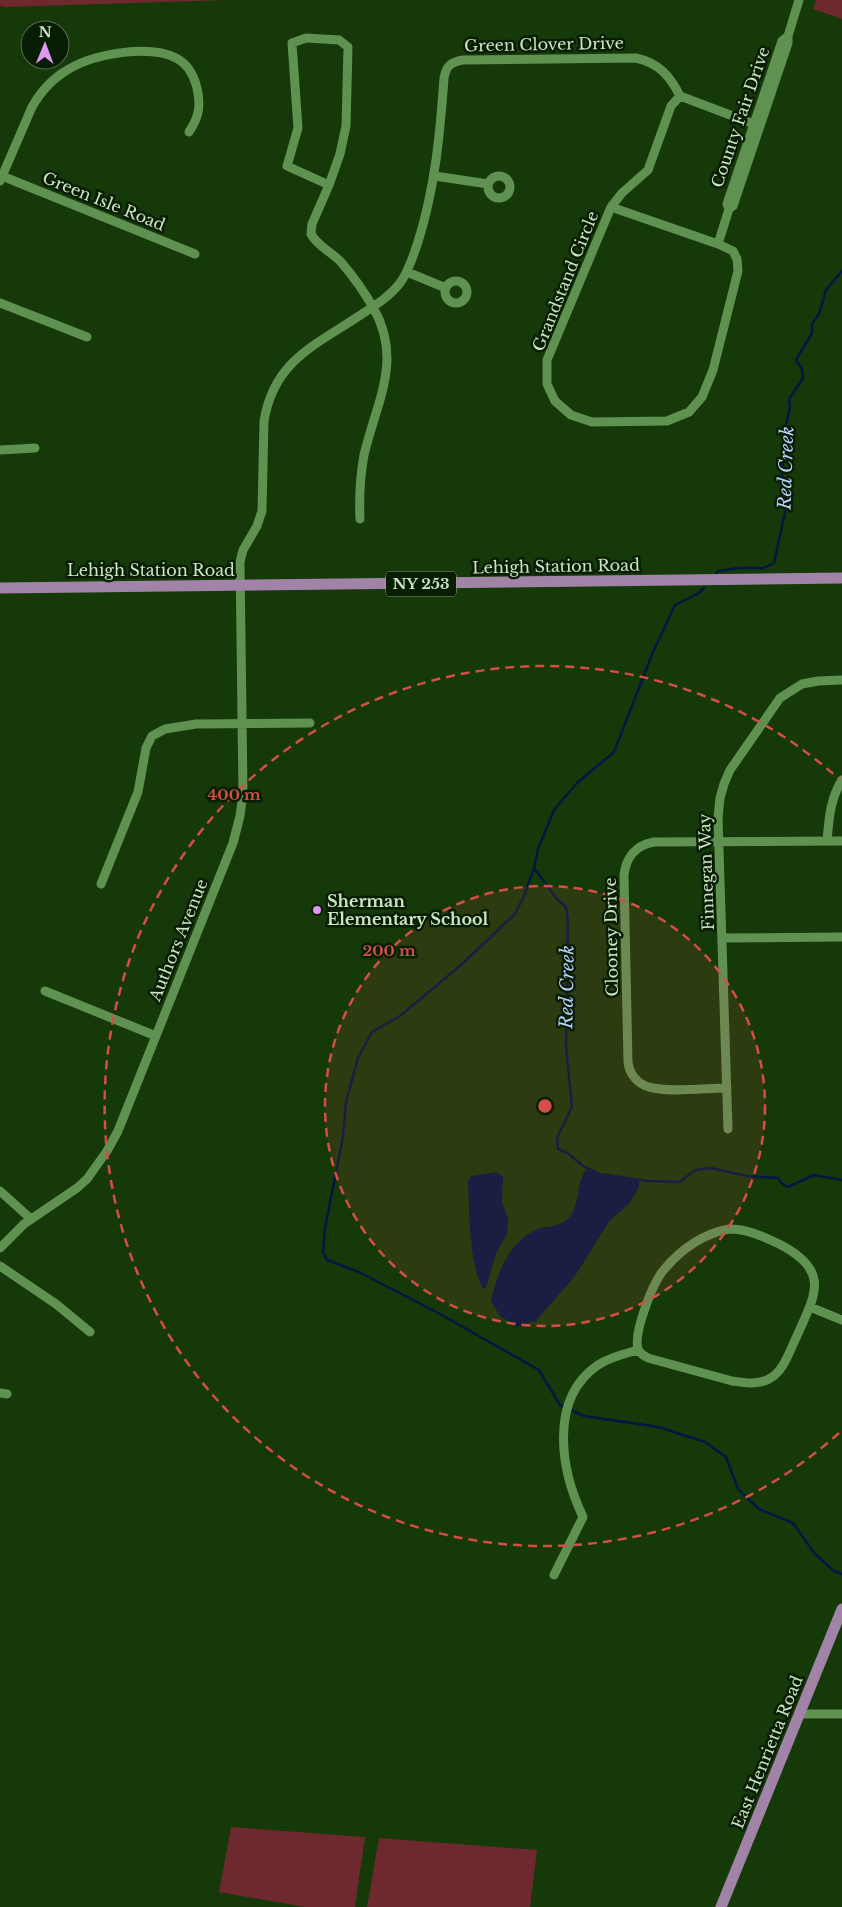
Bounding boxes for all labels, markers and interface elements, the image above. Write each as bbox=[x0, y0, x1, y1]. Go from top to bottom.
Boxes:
north arrow bbox=[20, 20, 70, 70]
text: N bbox=[38, 23, 52, 41]
street label: Green Clover Drive bbox=[464, 33, 624, 55]
street label: County Fair Drive bbox=[707, 44, 773, 190]
street label: Green Isle Road bbox=[40, 167, 169, 235]
street label: Grandstand Circle bbox=[528, 208, 602, 354]
water label: Red Creek bbox=[774, 426, 798, 511]
street label: Lehigh Station Road bbox=[472, 555, 640, 577]
street label: Lehigh Station Road bbox=[67, 560, 235, 580]
road number: NY 253 bbox=[386, 572, 456, 596]
text: 400 m bbox=[207, 785, 261, 804]
street label: Finnegan Way bbox=[694, 812, 718, 931]
street label: Authors Avenue bbox=[144, 876, 212, 1005]
street label: Clooney Drive bbox=[600, 877, 622, 997]
place label: Sherman Elementary School bbox=[327, 891, 489, 929]
marker: Sherman Elementary School bbox=[311, 904, 323, 916]
text: 200 m bbox=[363, 941, 416, 960]
water label: Red Creek bbox=[555, 945, 579, 1030]
centre of rings bbox=[536, 1097, 554, 1115]
street label: East Henrietta Road bbox=[727, 1672, 807, 1831]

